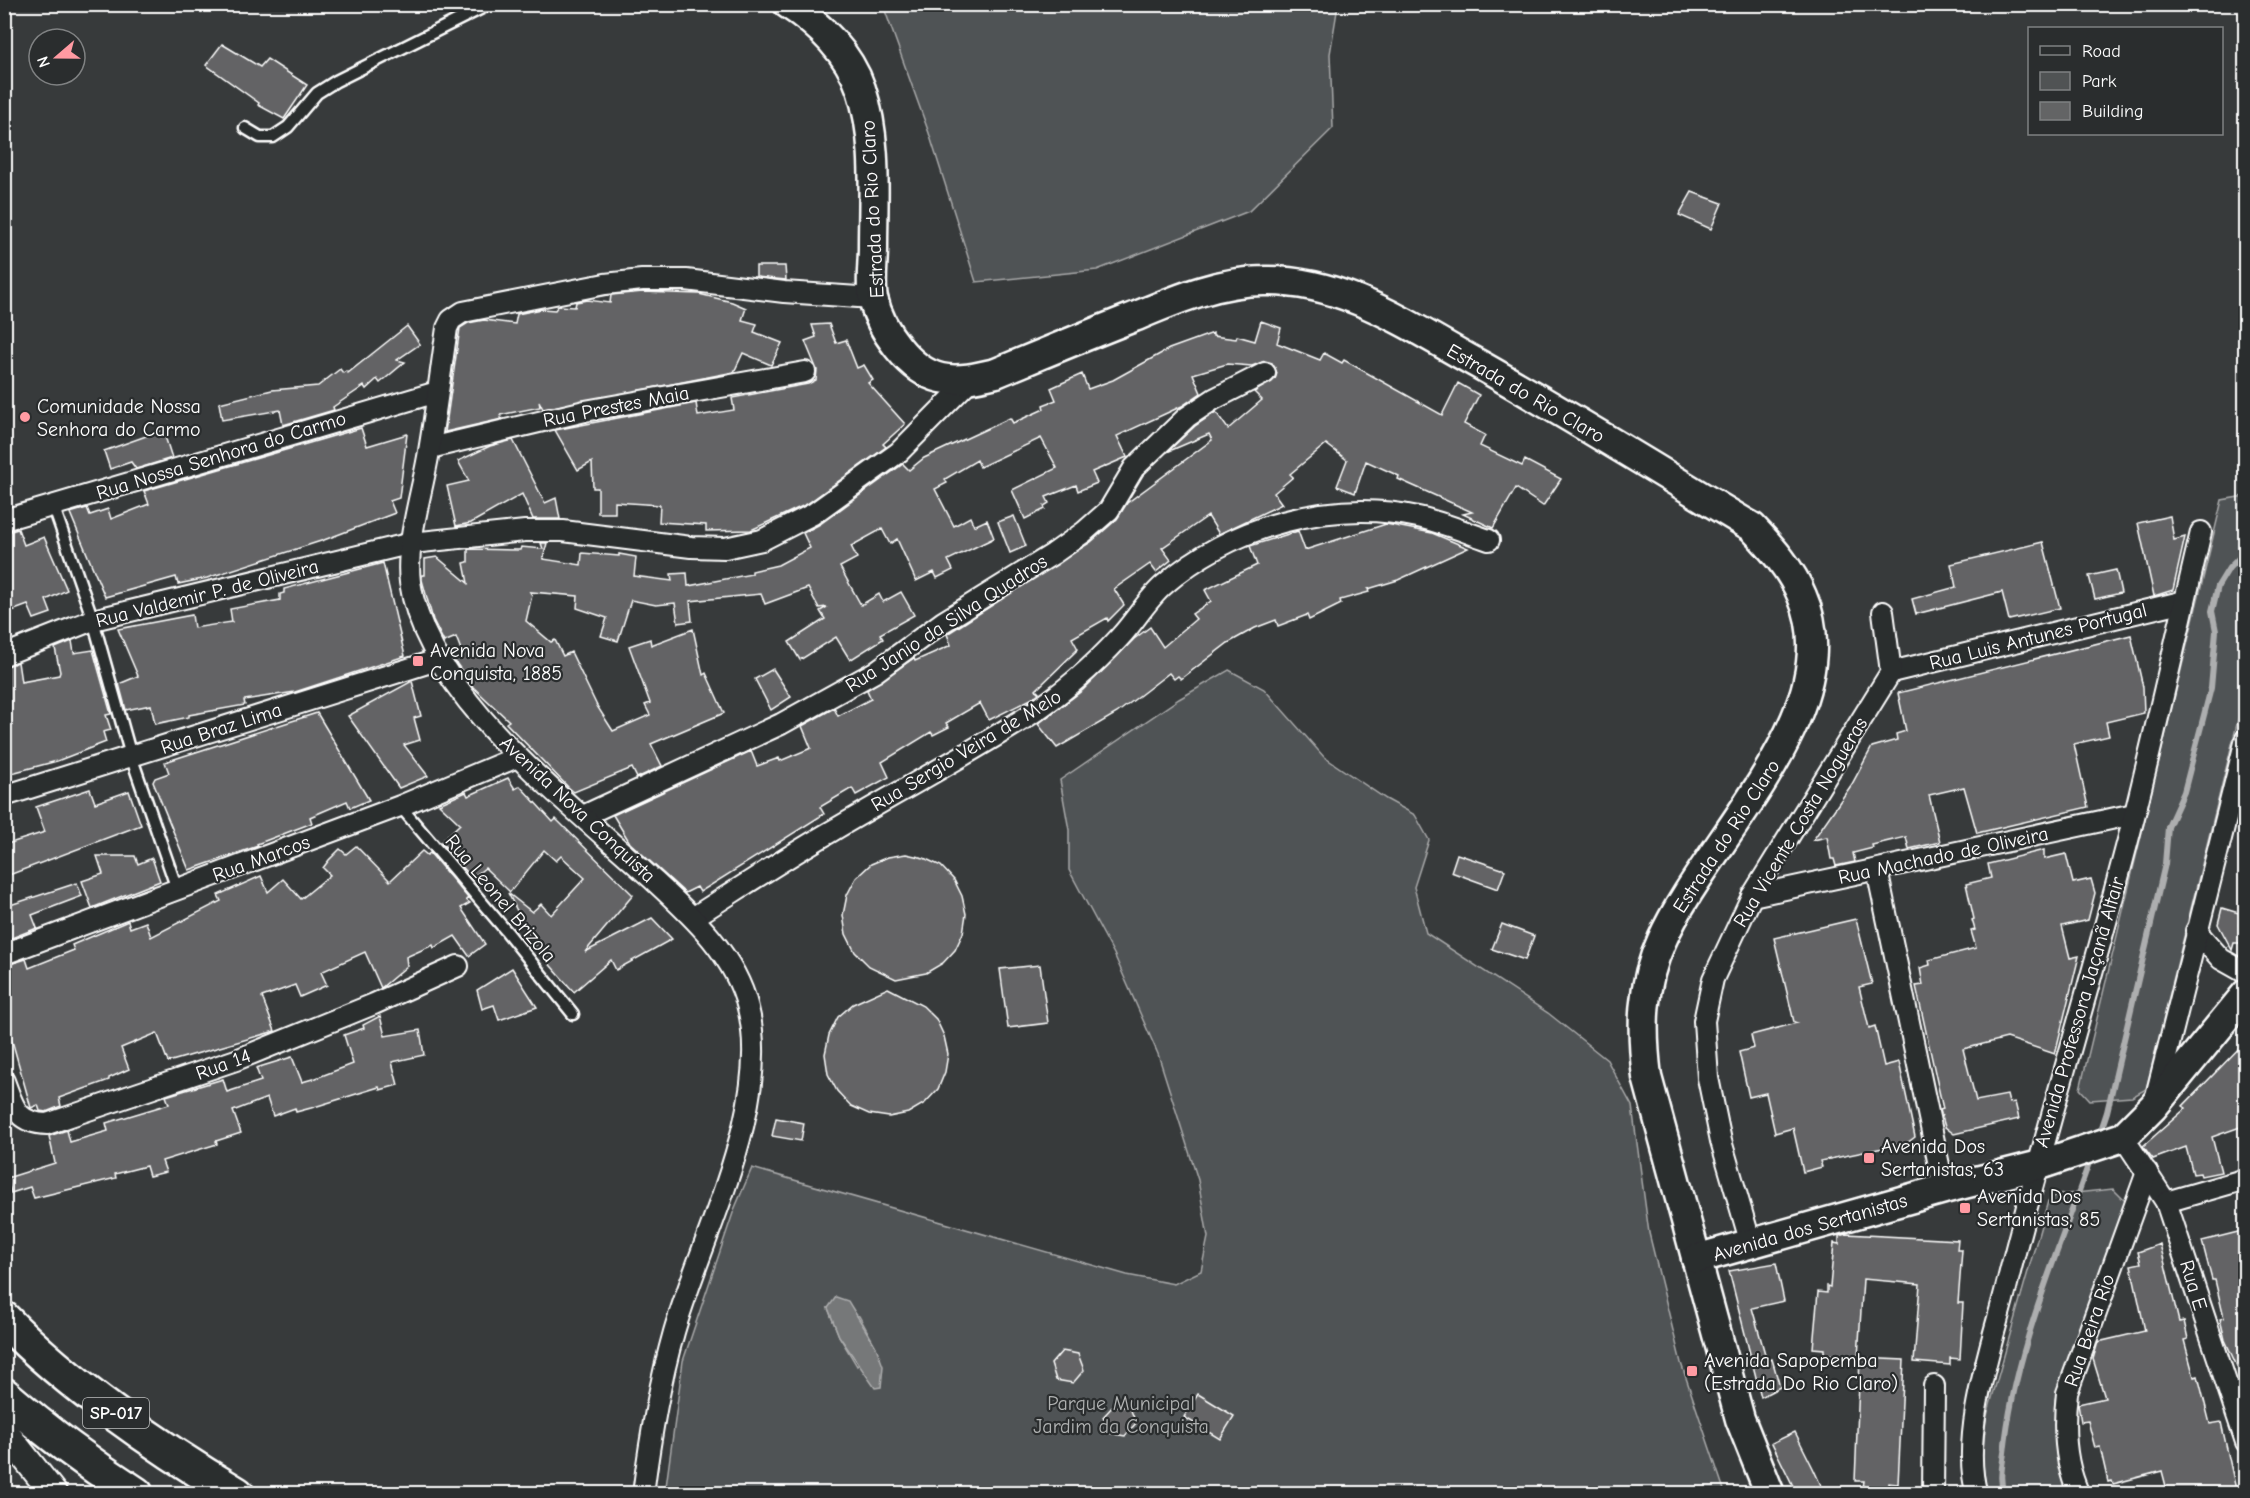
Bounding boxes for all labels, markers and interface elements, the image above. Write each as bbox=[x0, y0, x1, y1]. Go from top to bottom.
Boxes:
north arrow bbox=[27, 27, 87, 87]
legend bbox=[2028, 27, 2223, 135]
text: Road bbox=[2082, 41, 2121, 62]
text: N bbox=[34, 54, 54, 70]
text: Park bbox=[2082, 71, 2117, 92]
text: Building bbox=[2082, 101, 2144, 122]
street label: Estrada do Rio Claro bbox=[856, 119, 889, 299]
street label: Estrada do Rio Claro bbox=[1443, 339, 1609, 448]
street label: Rua Prestes Maia bbox=[541, 381, 691, 432]
place label: Comunidade Nossa Senhora do Carmo bbox=[37, 395, 201, 441]
street label: Rua Nossa Senhora do Carmo bbox=[94, 406, 349, 504]
marker: Comunidade Nossa Senhora do Carmo bbox=[18, 410, 32, 424]
street label: Rua Janio da Silva Quadros bbox=[841, 550, 1051, 697]
street label: Rua Valdemir P. de Oliveira bbox=[93, 555, 321, 632]
street label: Rua Luis Antunes Portugal bbox=[1927, 598, 2149, 675]
place label: Avenida Nova Conquista, 1885 bbox=[430, 639, 562, 685]
marker: Avenida Nova Conquista, 1885 bbox=[411, 654, 425, 668]
street label: Rua Sergio Veira de Melo bbox=[867, 685, 1065, 816]
street label: Rua Braz Lima bbox=[158, 698, 285, 759]
street label: Rua Vicente Costa Nogueras bbox=[1729, 713, 1872, 931]
street label: Avenida Nova Conquista bbox=[495, 731, 660, 887]
street label: Estrada do Rio Claro bbox=[1668, 755, 1785, 917]
street label: Rua Machado de Oliveira bbox=[1836, 822, 2050, 889]
street label: Rua Marcos bbox=[209, 830, 313, 887]
street label: Rua Leonel Brizola bbox=[440, 830, 561, 967]
street label: Avenida Professora Jaçanã Altair bbox=[2030, 874, 2129, 1150]
street label: Rua 14 bbox=[193, 1044, 254, 1085]
place label: Avenida Dos Sertanistas, 63 bbox=[1881, 1135, 2004, 1181]
marker: Avenida Dos Sertanistas, 63 bbox=[1862, 1151, 1876, 1165]
place label: Avenida Dos Sertanistas, 85 bbox=[1977, 1185, 2100, 1231]
street label: Avenida dos Sertanistas bbox=[1710, 1189, 1910, 1266]
marker: Avenida Dos Sertanistas, 85 bbox=[1958, 1201, 1972, 1215]
street label: Rua E bbox=[2175, 1257, 2212, 1313]
street label: Rua Beira Rio bbox=[2059, 1271, 2120, 1390]
place label: Avenida Sapopemba (Estrada Do Rio Claro) bbox=[1704, 1349, 1898, 1395]
marker: Avenida Sapopemba (Estrada Do Rio Claro) bbox=[1685, 1364, 1699, 1378]
park label: Parque Municipal Jardim da Conquista bbox=[1033, 1392, 1209, 1438]
road number: SP-017 bbox=[83, 1398, 149, 1428]

